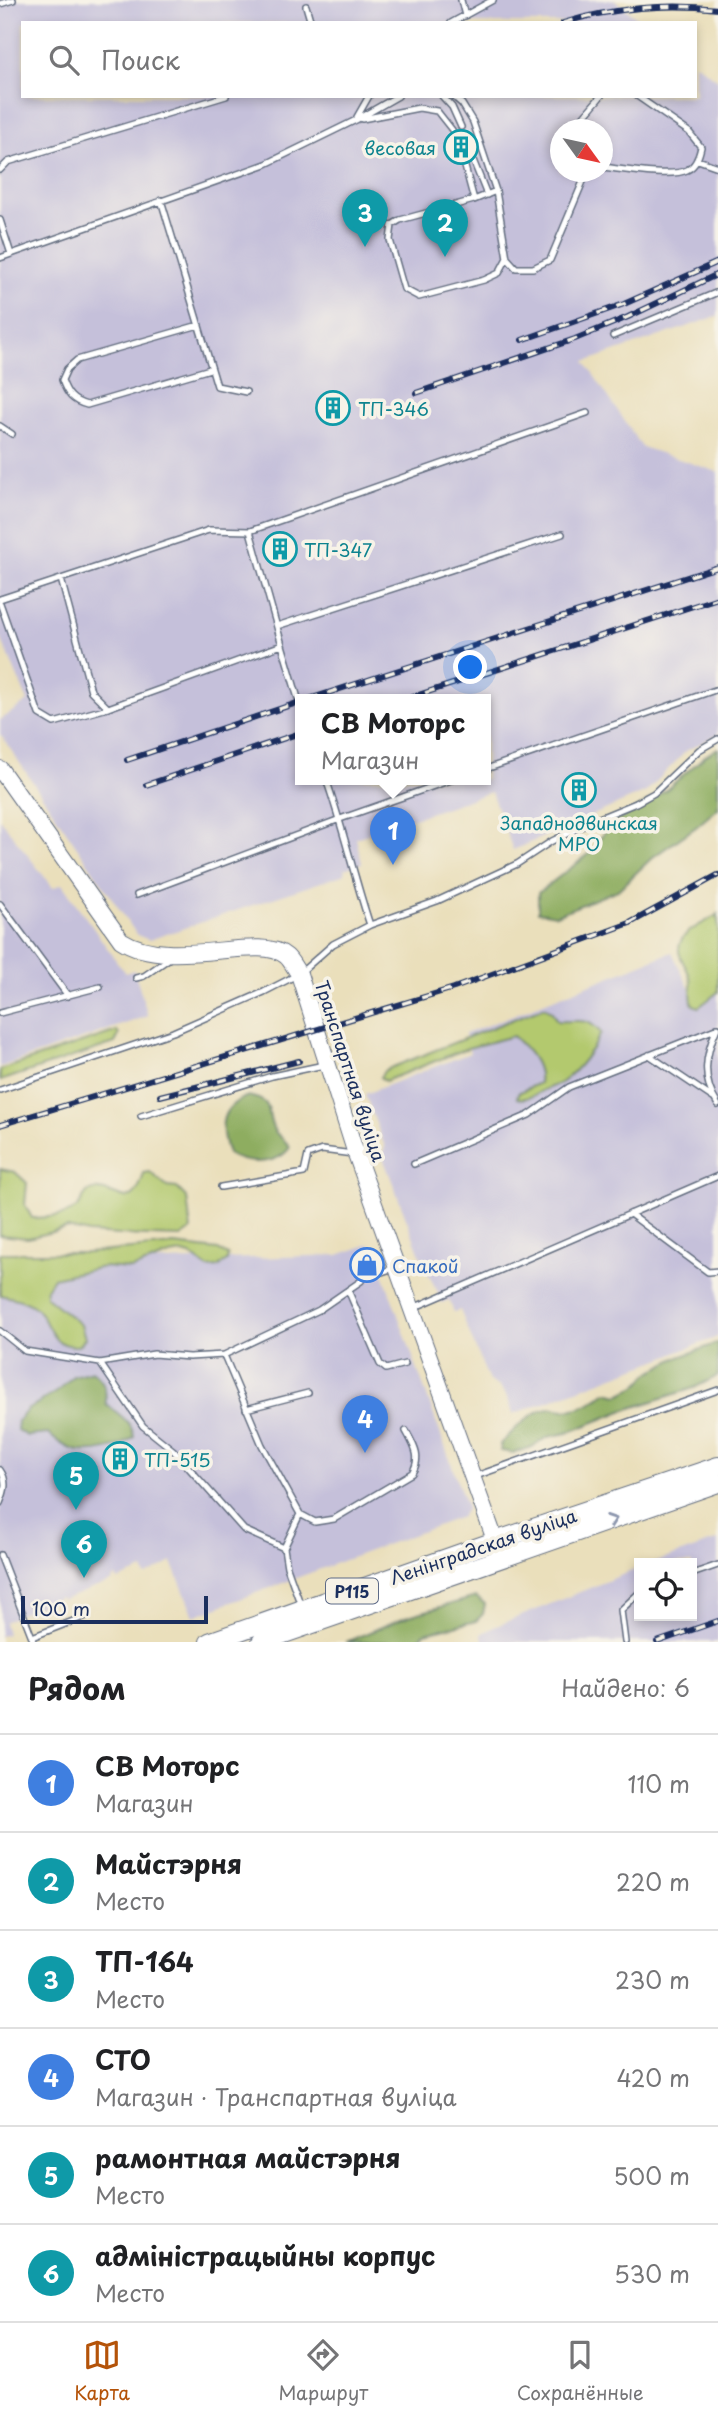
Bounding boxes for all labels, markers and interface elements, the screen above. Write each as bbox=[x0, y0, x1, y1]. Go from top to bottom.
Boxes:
search box bbox=[21, 21, 697, 98]
text: Поиск bbox=[101, 40, 180, 79]
icon: search bbox=[45, 41, 83, 79]
north arrow bbox=[550, 119, 613, 182]
building icon: весовая bbox=[442, 128, 480, 166]
place label: весовая bbox=[364, 134, 436, 161]
pin: 3 bbox=[342, 189, 388, 247]
pin: 2 bbox=[422, 199, 468, 257]
building icon: ТП-346 bbox=[314, 389, 352, 427]
place label: ТП-346 bbox=[358, 395, 429, 422]
building icon: ТП-347 bbox=[261, 530, 299, 568]
place label: ТП-347 bbox=[304, 536, 372, 563]
your location bbox=[453, 650, 487, 684]
popup bbox=[295, 694, 491, 785]
text: СВ Моторс bbox=[321, 703, 465, 742]
text: Магазин bbox=[321, 742, 419, 777]
building icon: Западнодвинская МРО bbox=[560, 771, 598, 809]
pin: 1 bbox=[370, 807, 416, 865]
place label: Западнодвинская МРО bbox=[500, 809, 658, 857]
street label: Транспартная вуліца bbox=[309, 977, 393, 1165]
shop icon: Спакой bbox=[348, 1246, 386, 1284]
place label: Спакой bbox=[392, 1252, 459, 1279]
pin: 4 bbox=[342, 1395, 388, 1453]
building icon: ТП-515 bbox=[101, 1440, 139, 1478]
place label: ТП-515 bbox=[144, 1446, 211, 1473]
pin: 5 bbox=[53, 1452, 99, 1510]
street label: Ленінградская вуліца bbox=[386, 1501, 580, 1591]
one-way arrow bbox=[605, 1514, 617, 1528]
pin: 6 bbox=[61, 1520, 107, 1578]
map controls bbox=[634, 1558, 697, 1621]
button: locate bbox=[634, 1558, 697, 1621]
road number: Р115 bbox=[326, 1578, 378, 1604]
scale bar bbox=[21, 1593, 208, 1625]
text: 100 m bbox=[32, 1594, 90, 1622]
text: Рядом bbox=[28, 1665, 126, 1710]
text: Найдено: 6 bbox=[561, 1670, 690, 1705]
text: СВ Моторс bbox=[95, 1746, 240, 1785]
text: 1 bbox=[46, 1766, 57, 1801]
text: 110 m bbox=[628, 1766, 690, 1801]
text: Магазин bbox=[95, 1785, 194, 1820]
text: Майстэрня bbox=[95, 1844, 242, 1883]
text: 2 bbox=[43, 1864, 59, 1899]
text: 220 m bbox=[616, 1864, 690, 1899]
text: Место bbox=[95, 1883, 165, 1918]
text: ТП-164 bbox=[95, 1942, 194, 1981]
text: 3 bbox=[43, 1962, 59, 1997]
text: 230 m bbox=[615, 1962, 690, 1997]
text: Место bbox=[95, 1981, 165, 2016]
text: СТО bbox=[95, 2040, 151, 2079]
text: 4 bbox=[43, 2060, 59, 2095]
text: 420 m bbox=[616, 2060, 690, 2095]
text: Магазин · Транспартная вуліца bbox=[95, 2079, 457, 2114]
text: рамонтная майстэрня bbox=[95, 2138, 400, 2177]
text: 5 bbox=[44, 2158, 58, 2193]
text: 500 m bbox=[613, 2158, 690, 2193]
text: Место bbox=[95, 2177, 165, 2212]
text: адміністрацыйны корпус bbox=[95, 2236, 435, 2275]
text: 6 bbox=[43, 2256, 59, 2291]
text: 530 m bbox=[614, 2256, 690, 2291]
text: Место bbox=[95, 2275, 165, 2310]
tab: Карта bbox=[74, 2336, 130, 2406]
tab: Маршрут bbox=[278, 2336, 368, 2406]
tab: Сохранённые bbox=[517, 2336, 644, 2406]

